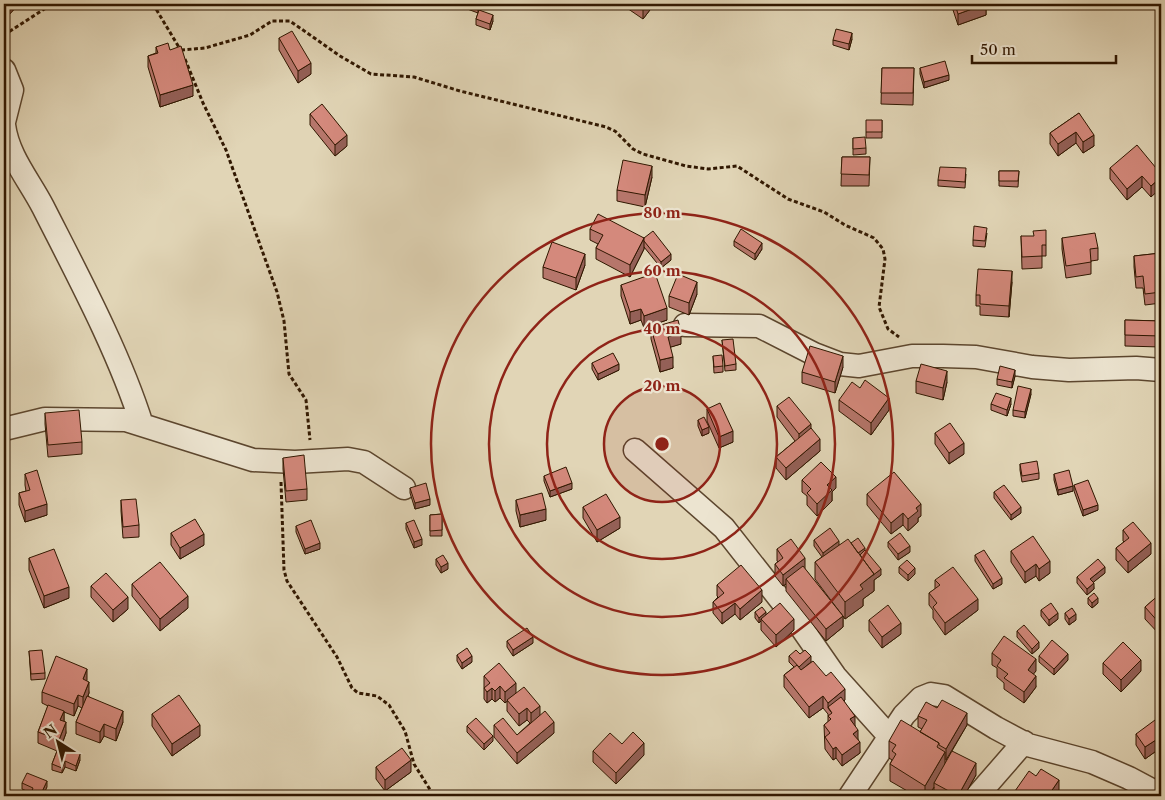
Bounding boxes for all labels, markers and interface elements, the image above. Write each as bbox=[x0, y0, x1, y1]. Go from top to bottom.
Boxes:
scale bar bbox=[972, 32, 1116, 64]
text: 50 m bbox=[980, 40, 1016, 59]
text: 80 m bbox=[643, 203, 681, 222]
text: 60 m bbox=[643, 261, 681, 280]
text: 40 m bbox=[643, 319, 681, 338]
text: 20 m bbox=[643, 376, 681, 395]
centre of rings bbox=[653, 435, 671, 453]
north arrow bbox=[32, 718, 82, 768]
text: N bbox=[40, 721, 61, 742]

